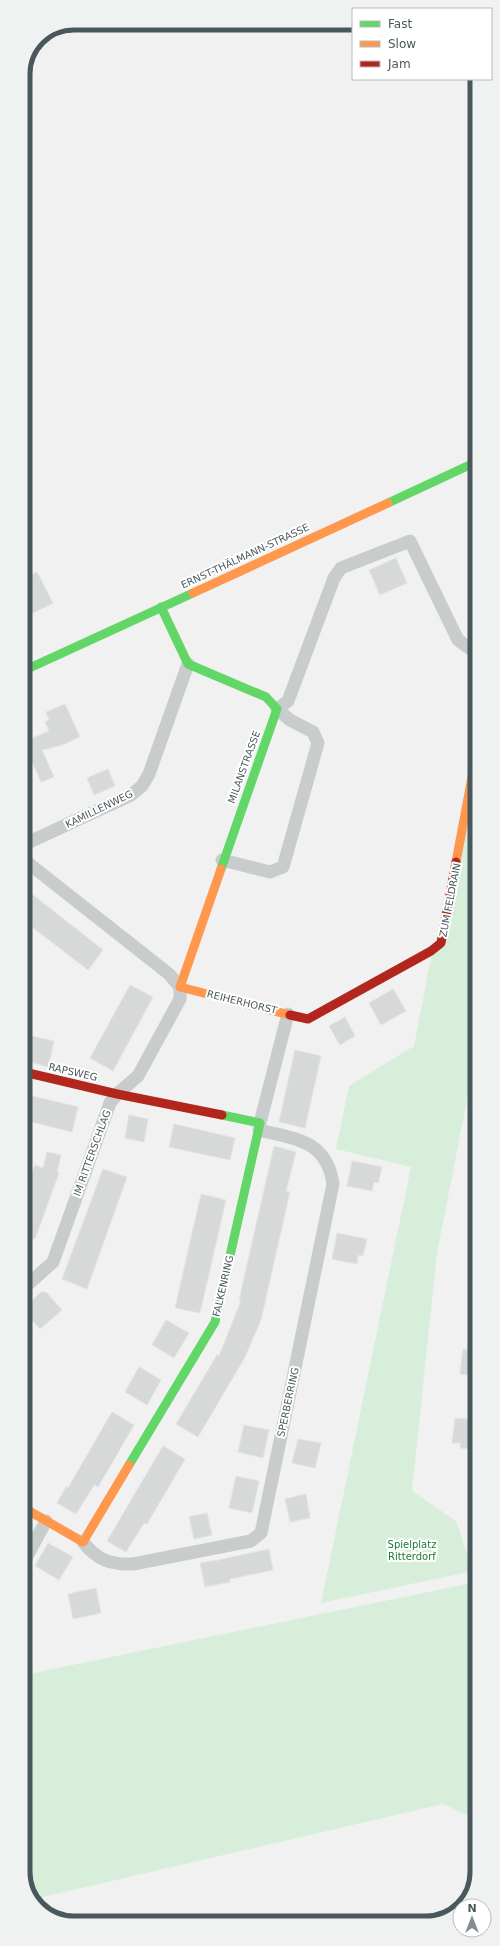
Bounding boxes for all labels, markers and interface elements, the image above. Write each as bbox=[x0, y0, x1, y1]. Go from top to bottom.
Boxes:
legend bbox=[352, 8, 492, 80]
text: Fast bbox=[388, 17, 412, 31]
text: Slow bbox=[388, 37, 416, 51]
text: Jam bbox=[387, 57, 411, 71]
street label: ERNST-THÄLMANN-STRASSE bbox=[179, 521, 311, 591]
street label: MILANSTRASSE bbox=[226, 729, 262, 805]
street label: KAMILLENWEG bbox=[63, 788, 135, 830]
street label: ZUM FELDRAIN bbox=[437, 862, 463, 938]
street label: REIHERHORST bbox=[206, 988, 279, 1016]
street label: RAPSWEG bbox=[48, 1061, 98, 1083]
street label: IM RITTERSCHLAG bbox=[71, 1108, 113, 1198]
street label: FALKENRING bbox=[211, 1254, 235, 1318]
street label: SPERBERRING bbox=[275, 1366, 301, 1438]
park label: Spielplatz Ritterdorf bbox=[388, 1539, 436, 1562]
north arrow bbox=[452, 1898, 492, 1938]
text: N bbox=[467, 1902, 477, 1915]

